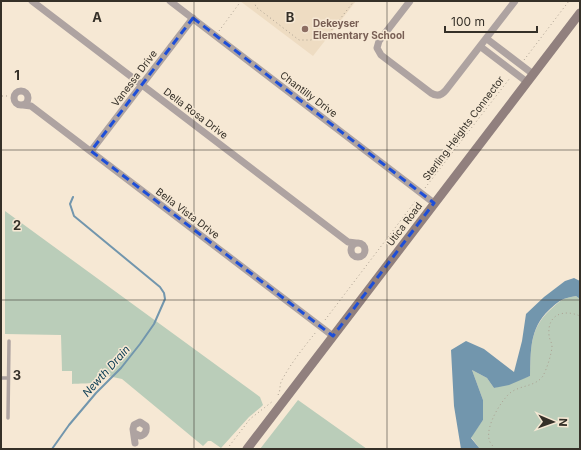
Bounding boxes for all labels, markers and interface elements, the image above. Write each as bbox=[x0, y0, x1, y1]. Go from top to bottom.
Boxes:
scale bar bbox=[445, 8, 537, 34]
text: A bbox=[92, 9, 102, 25]
text: B bbox=[286, 9, 295, 25]
text: 100 m bbox=[451, 14, 485, 29]
place label: Dekeyser Elementary School bbox=[313, 17, 405, 42]
marker: Dekeyser Elementary School bbox=[300, 24, 310, 34]
street label: Vanessa Drive bbox=[109, 47, 159, 109]
text: 1 bbox=[14, 67, 20, 83]
street label: Chantilly Drive bbox=[278, 69, 340, 120]
street label: Sterling Heights Connector bbox=[420, 73, 506, 183]
street label: Della Rosa Drive bbox=[162, 85, 231, 141]
street label: Bella Vista Drive bbox=[154, 185, 222, 241]
street label: Utica Road bbox=[384, 200, 424, 248]
text: 2 bbox=[13, 217, 21, 233]
water label: Newth Drain bbox=[79, 342, 133, 400]
text: 3 bbox=[13, 367, 21, 383]
north arrow bbox=[533, 402, 573, 442]
text: N bbox=[556, 418, 570, 427]

